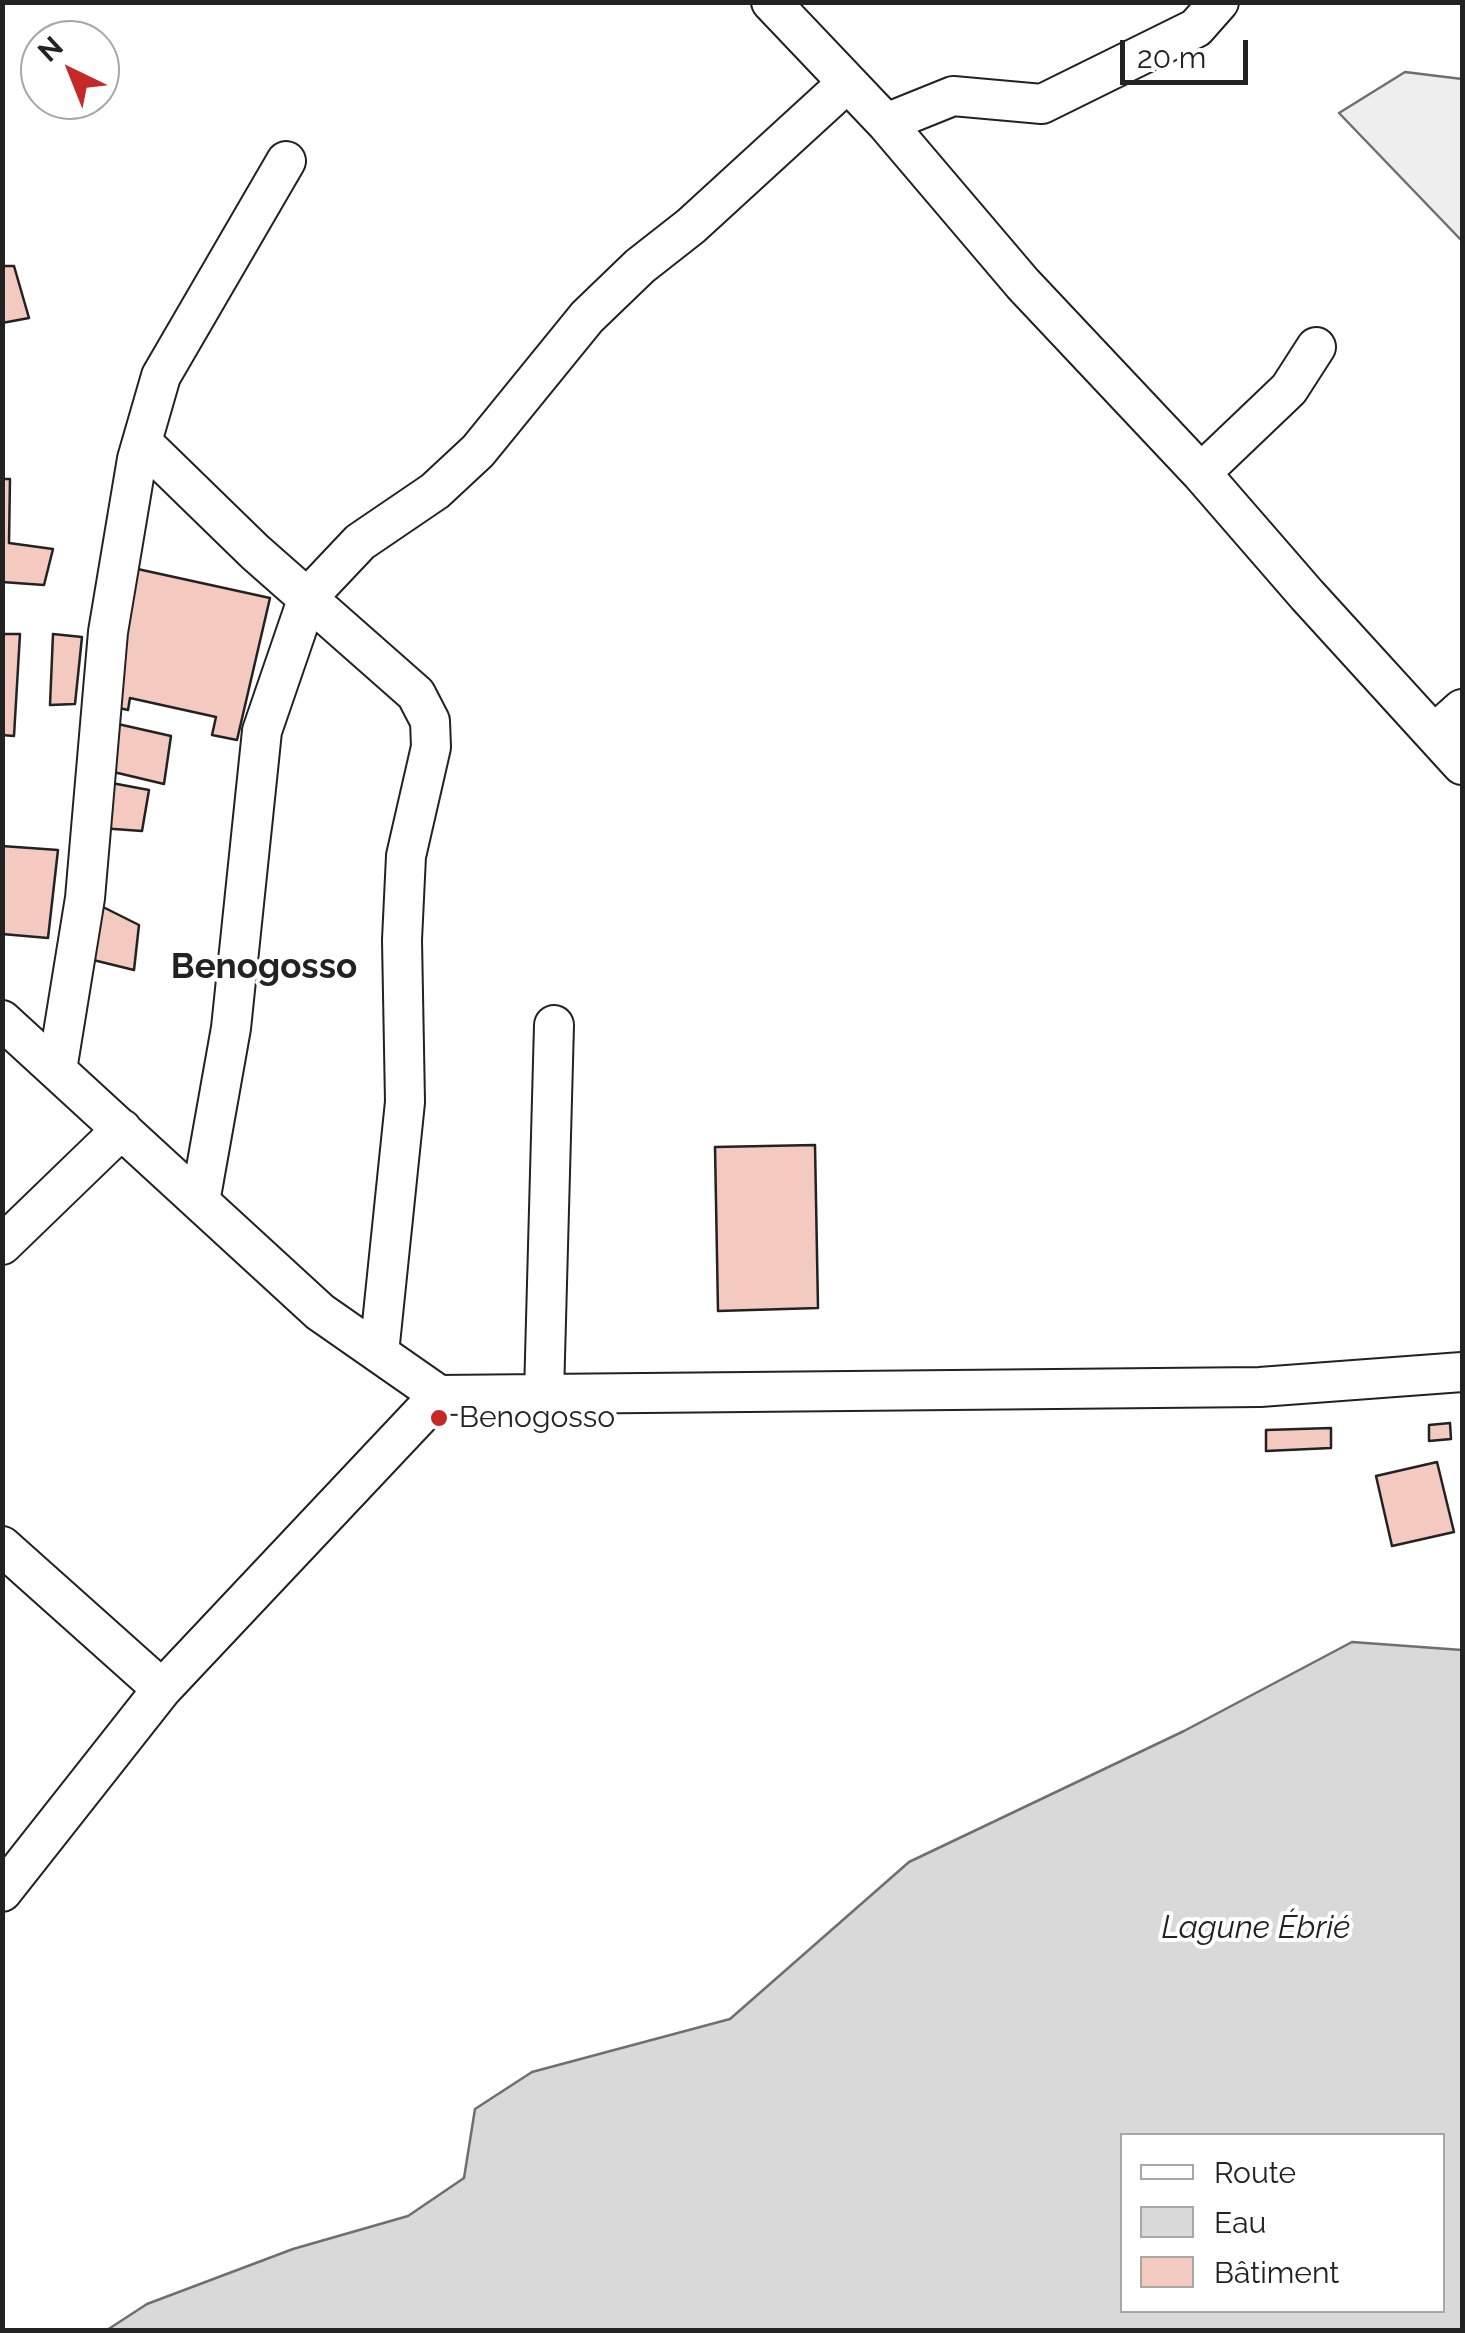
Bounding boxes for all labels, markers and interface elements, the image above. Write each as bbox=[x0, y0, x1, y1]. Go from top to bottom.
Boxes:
north arrow bbox=[20, 20, 120, 120]
scale bar bbox=[1125, 20, 1252, 82]
text: N bbox=[31, 30, 70, 69]
text: 20 m bbox=[1137, 40, 1206, 75]
district label: Benogosso bbox=[171, 946, 357, 988]
place label: Benogosso bbox=[459, 1400, 615, 1436]
marker: Benogosso bbox=[428, 1407, 450, 1429]
water label: Lagune Ébrié bbox=[1162, 1909, 1350, 1947]
legend bbox=[1120, 2133, 1445, 2313]
text: Route bbox=[1214, 2155, 1296, 2190]
text: Eau bbox=[1214, 2205, 1266, 2240]
text: Bâtiment bbox=[1214, 2255, 1339, 2290]

